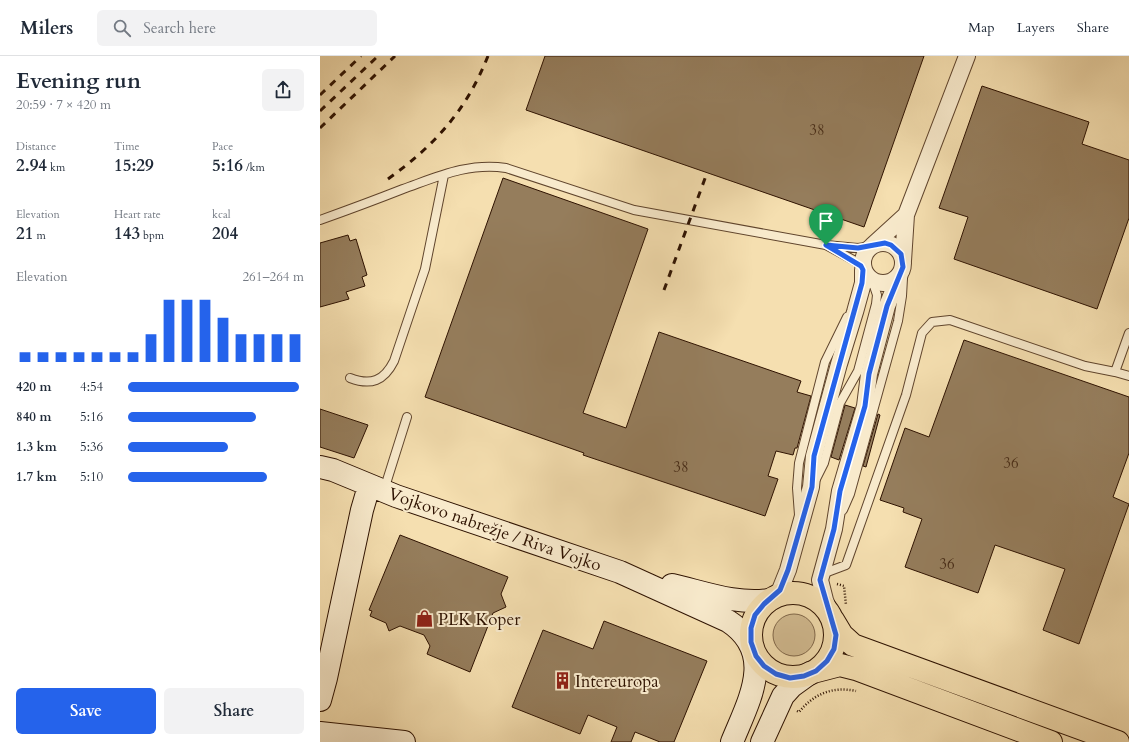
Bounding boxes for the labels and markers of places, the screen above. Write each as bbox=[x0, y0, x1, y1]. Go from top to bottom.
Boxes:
pin bbox=[809, 204, 843, 245]
place label: PLK Koper bbox=[438, 608, 521, 631]
shop icon: PLK Koper bbox=[415, 609, 435, 629]
place label: Intereuropa bbox=[575, 670, 659, 693]
building icon: Intereuropa bbox=[552, 671, 572, 691]

